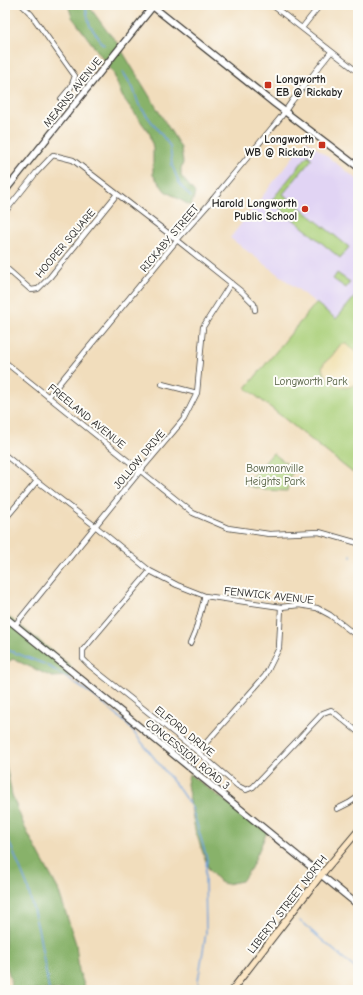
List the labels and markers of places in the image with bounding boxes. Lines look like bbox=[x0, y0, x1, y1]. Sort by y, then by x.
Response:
place label: Longworth EB @ Rickaby bbox=[276, 73, 342, 99]
marker: Longworth EB @ Rickaby bbox=[263, 80, 273, 90]
place label: Longworth WB @ Rickaby bbox=[245, 133, 314, 159]
marker: Longworth WB @ Rickaby bbox=[317, 140, 327, 150]
place label: Harold Longworth Public School bbox=[212, 197, 297, 223]
marker: Harold Longworth Public School bbox=[300, 204, 310, 214]

